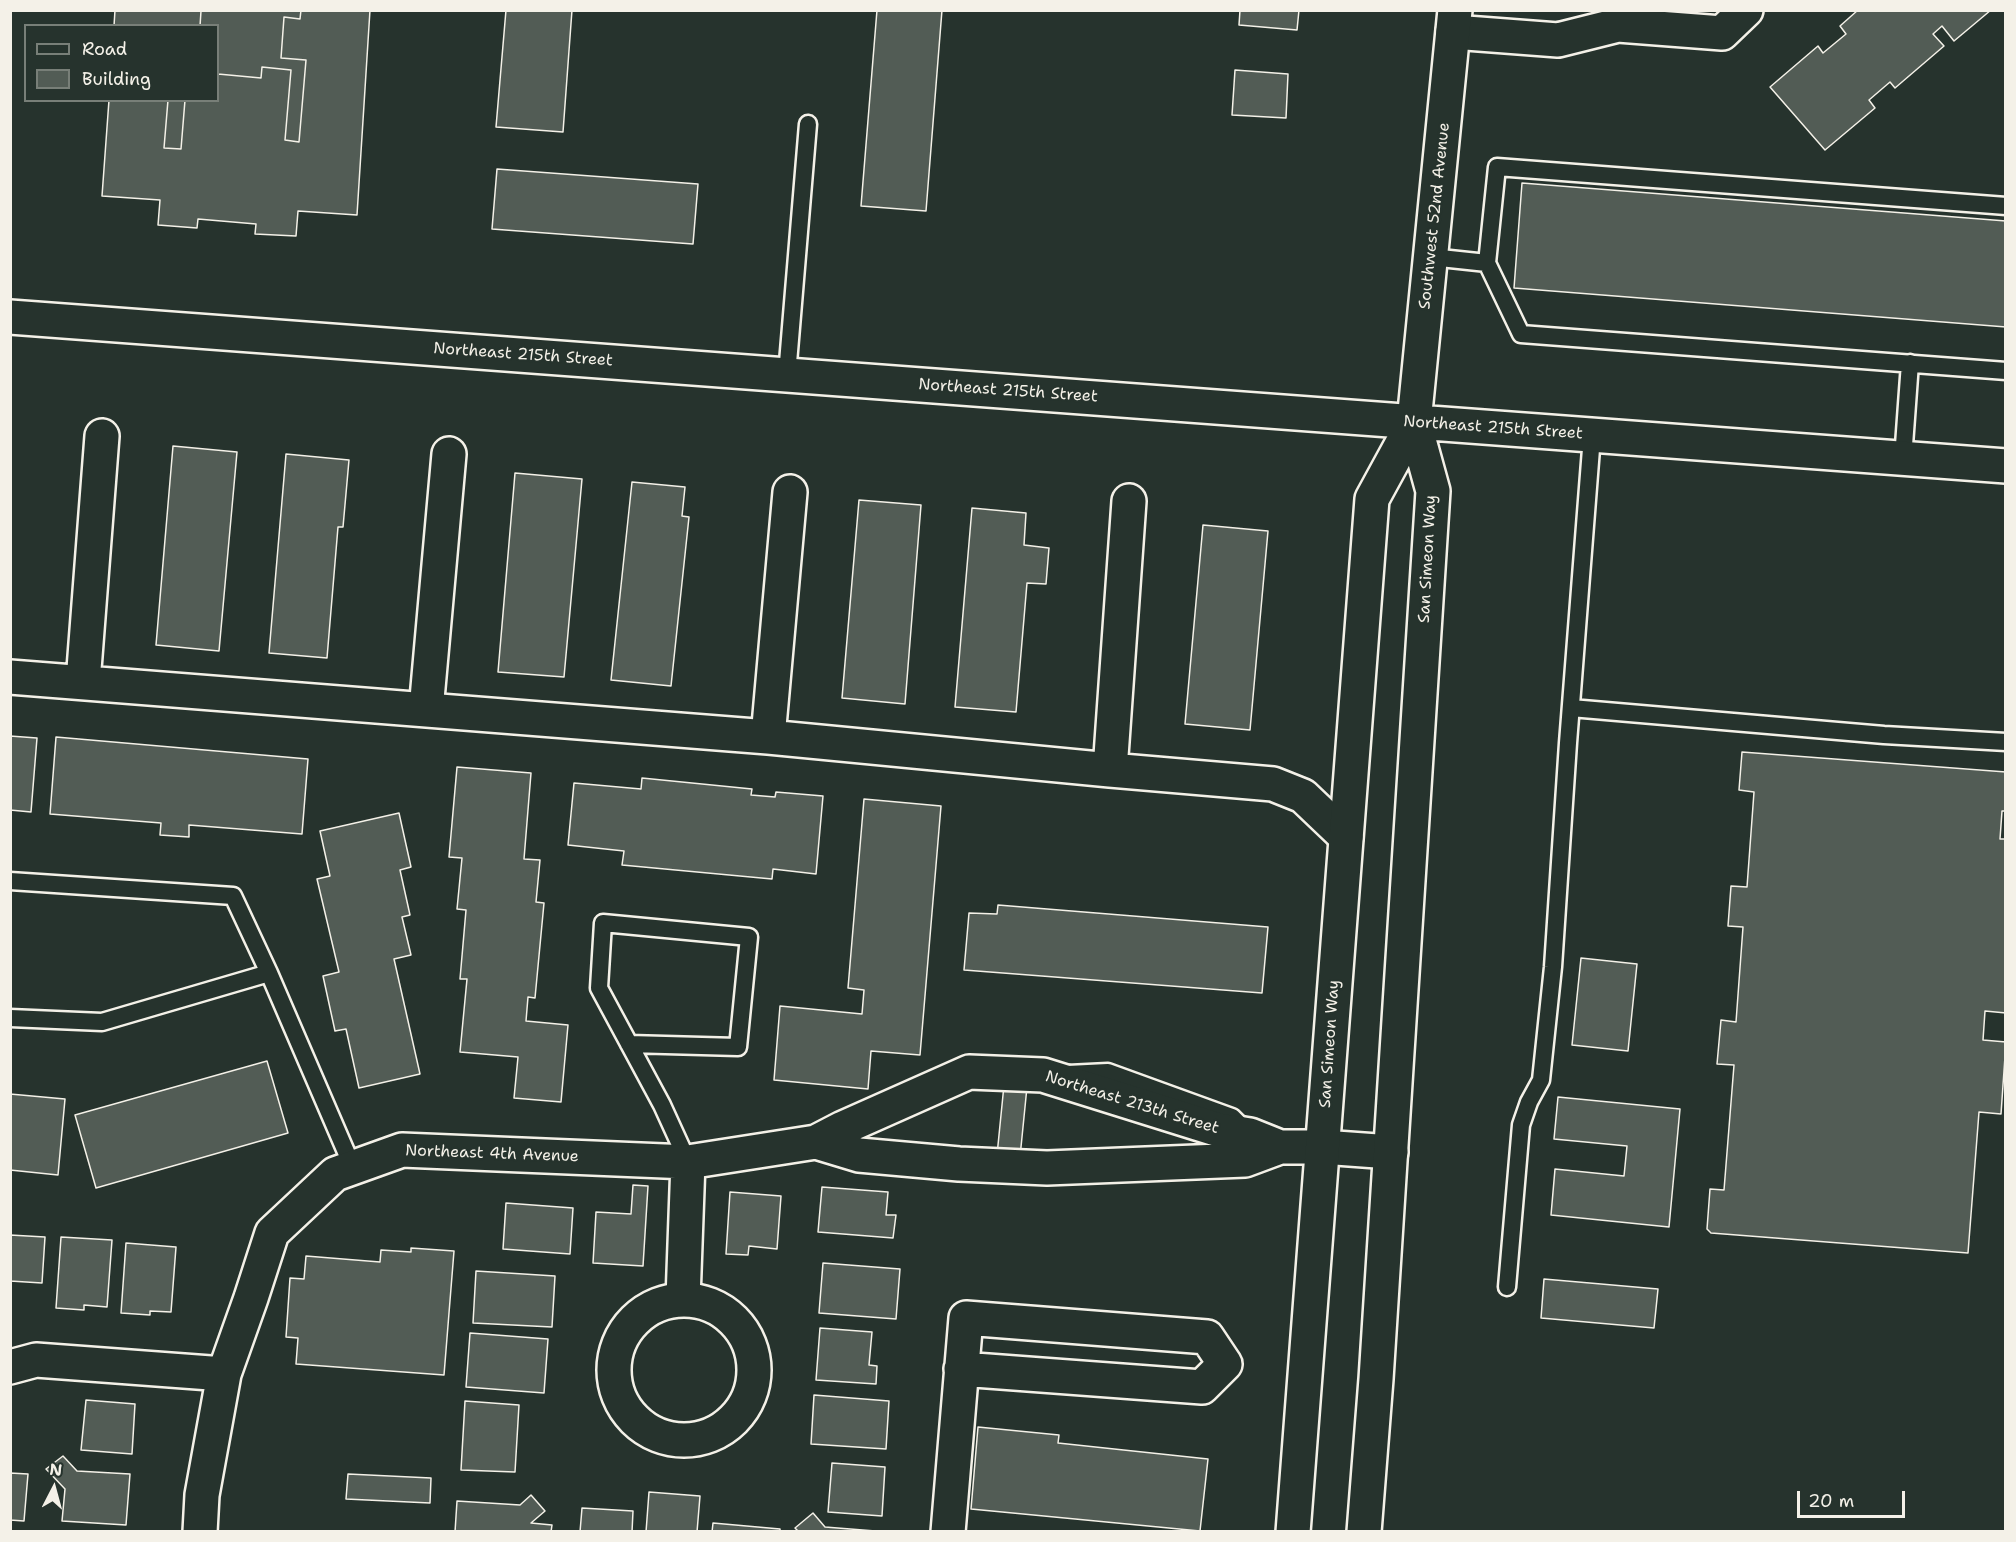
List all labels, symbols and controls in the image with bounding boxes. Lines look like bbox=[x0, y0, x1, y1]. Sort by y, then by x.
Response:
legend bbox=[24, 24, 219, 102]
text: Road bbox=[82, 37, 127, 61]
text: Building bbox=[82, 67, 151, 91]
street label: Southwest 52nd Avenue bbox=[1416, 122, 1454, 310]
street label: Northeast 215th Street bbox=[433, 339, 613, 371]
street label: Northeast 215th Street bbox=[918, 375, 1098, 407]
street label: Northeast 215th Street bbox=[1403, 412, 1583, 444]
street label: San Simeon Way bbox=[1415, 494, 1441, 624]
street label: San Simeon Way bbox=[1316, 979, 1344, 1109]
street label: Northeast 213th Street bbox=[1043, 1067, 1221, 1139]
street label: Northeast 4th Avenue bbox=[405, 1141, 579, 1167]
north arrow bbox=[24, 1458, 84, 1518]
text: N bbox=[49, 1458, 63, 1481]
scale bar bbox=[1800, 1479, 1908, 1517]
text: 20 m bbox=[1808, 1489, 1854, 1513]

